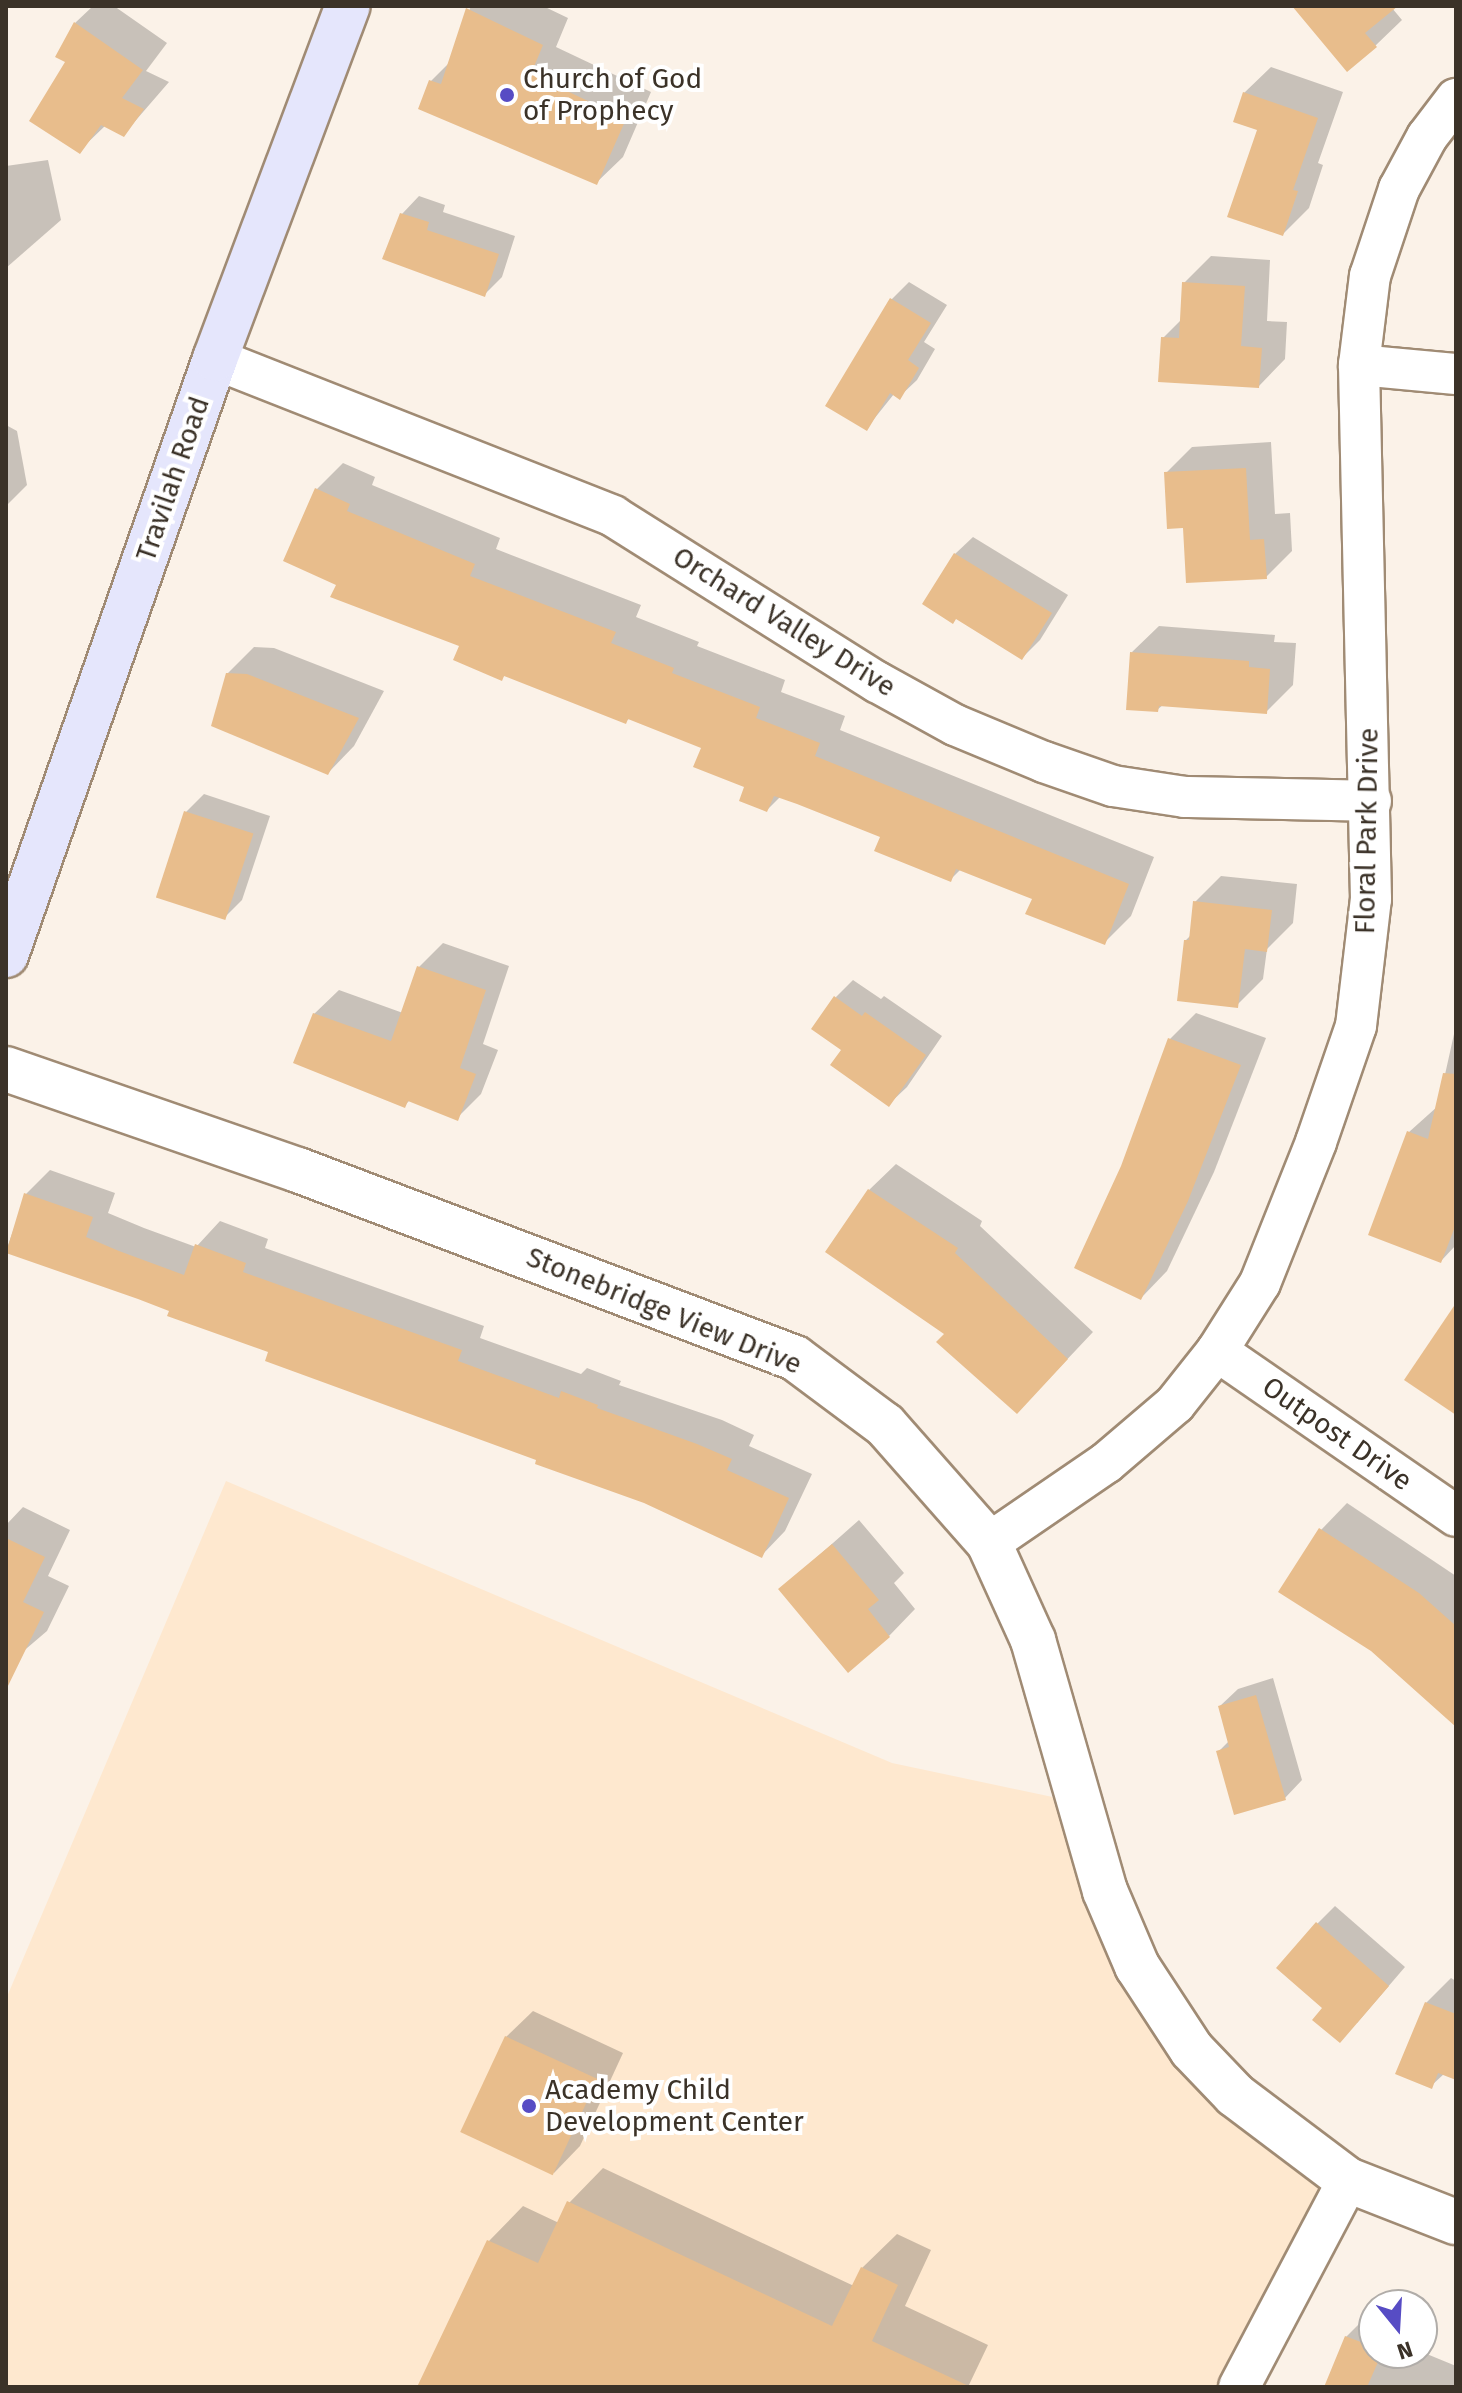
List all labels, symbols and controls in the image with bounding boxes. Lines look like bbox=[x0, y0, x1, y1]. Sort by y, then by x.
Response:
place label: Church of God of Prophecy bbox=[523, 62, 702, 128]
marker: Church of God of Prophecy bbox=[498, 86, 516, 104]
street label: Travilah Road bbox=[129, 392, 217, 566]
street label: Orchard Valley Drive bbox=[666, 540, 902, 704]
street label: Floral Park Drive bbox=[1348, 727, 1386, 935]
street label: Stonebridge View Drive bbox=[522, 1240, 806, 1382]
street label: Outpost Drive bbox=[1256, 1370, 1418, 1498]
place label: Academy Child Development Center bbox=[545, 2073, 804, 2139]
marker: Academy Child Development Center bbox=[520, 2097, 538, 2115]
north arrow bbox=[1358, 2289, 1438, 2369]
text: N bbox=[1394, 2335, 1416, 2365]

